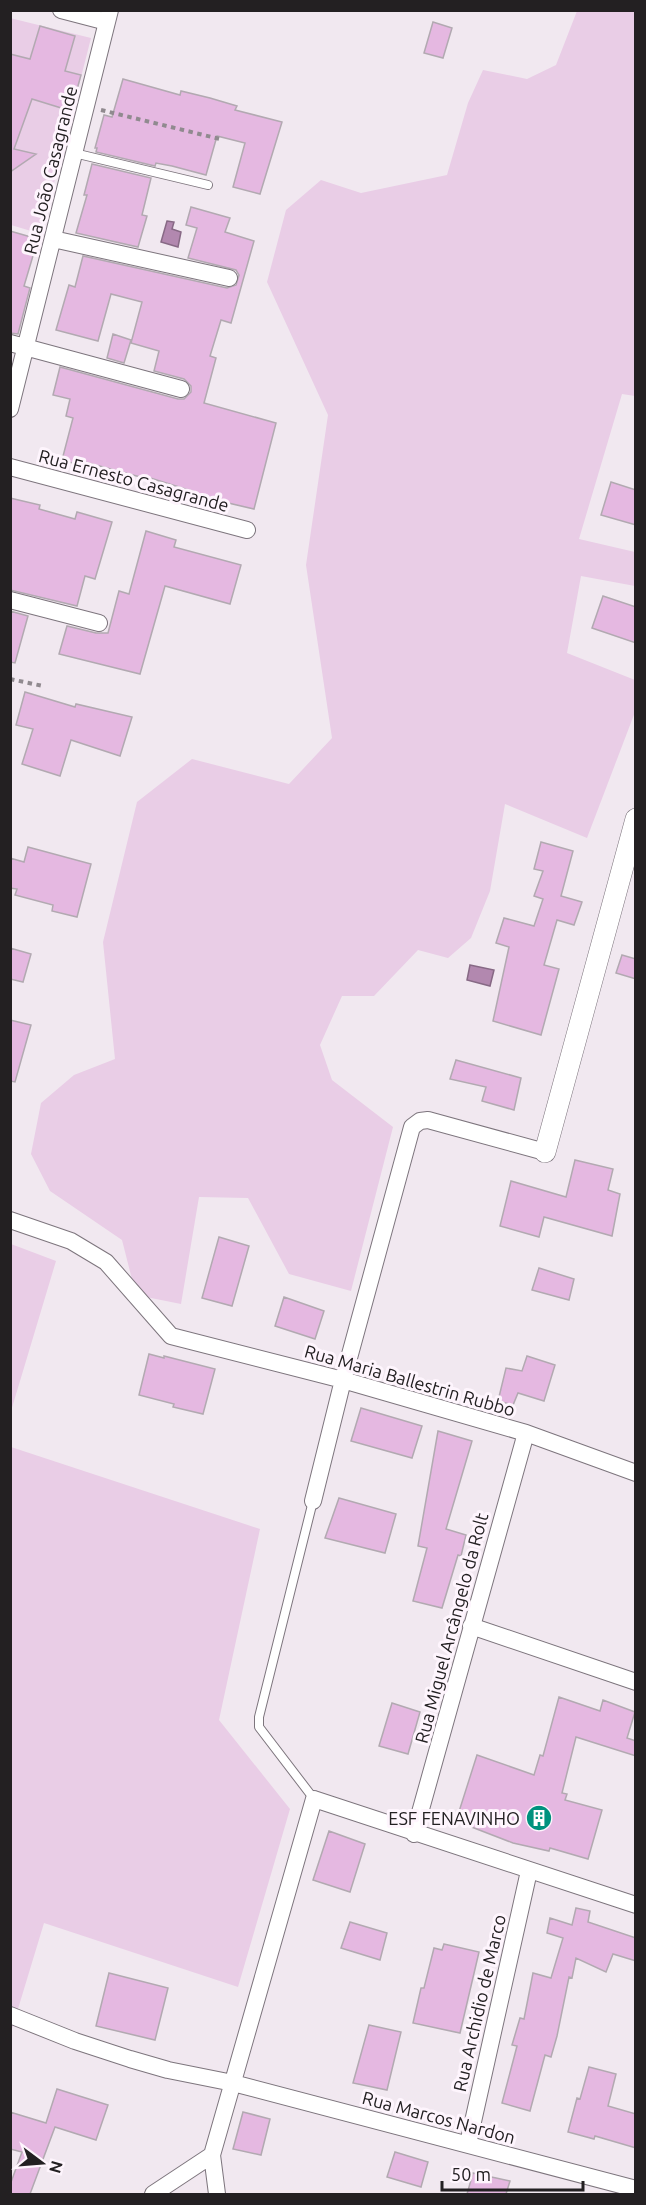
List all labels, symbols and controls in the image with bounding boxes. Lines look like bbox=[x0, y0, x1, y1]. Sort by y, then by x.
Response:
street label: Rua João Casagrande bbox=[19, 84, 81, 256]
street label: Rua Ernesto Casagrande bbox=[37, 445, 231, 515]
street label: Rua Maria Ballestrin Rubbo bbox=[302, 1340, 518, 1420]
street label: Rua Miguel Arcângelo da Rolt bbox=[411, 1511, 491, 1745]
building icon: ESF FENAVINHO bbox=[524, 1803, 554, 1833]
place label: ESF FENAVINHO bbox=[388, 1808, 520, 1828]
street label: Rua Archidio de Marco bbox=[449, 1913, 509, 2093]
street label: Rua Marcos Nardon bbox=[360, 2087, 518, 2147]
north arrow bbox=[12, 2133, 72, 2193]
scale bar bbox=[442, 2154, 583, 2192]
text: N bbox=[46, 2159, 67, 2175]
text: 50 m bbox=[451, 2164, 491, 2184]

